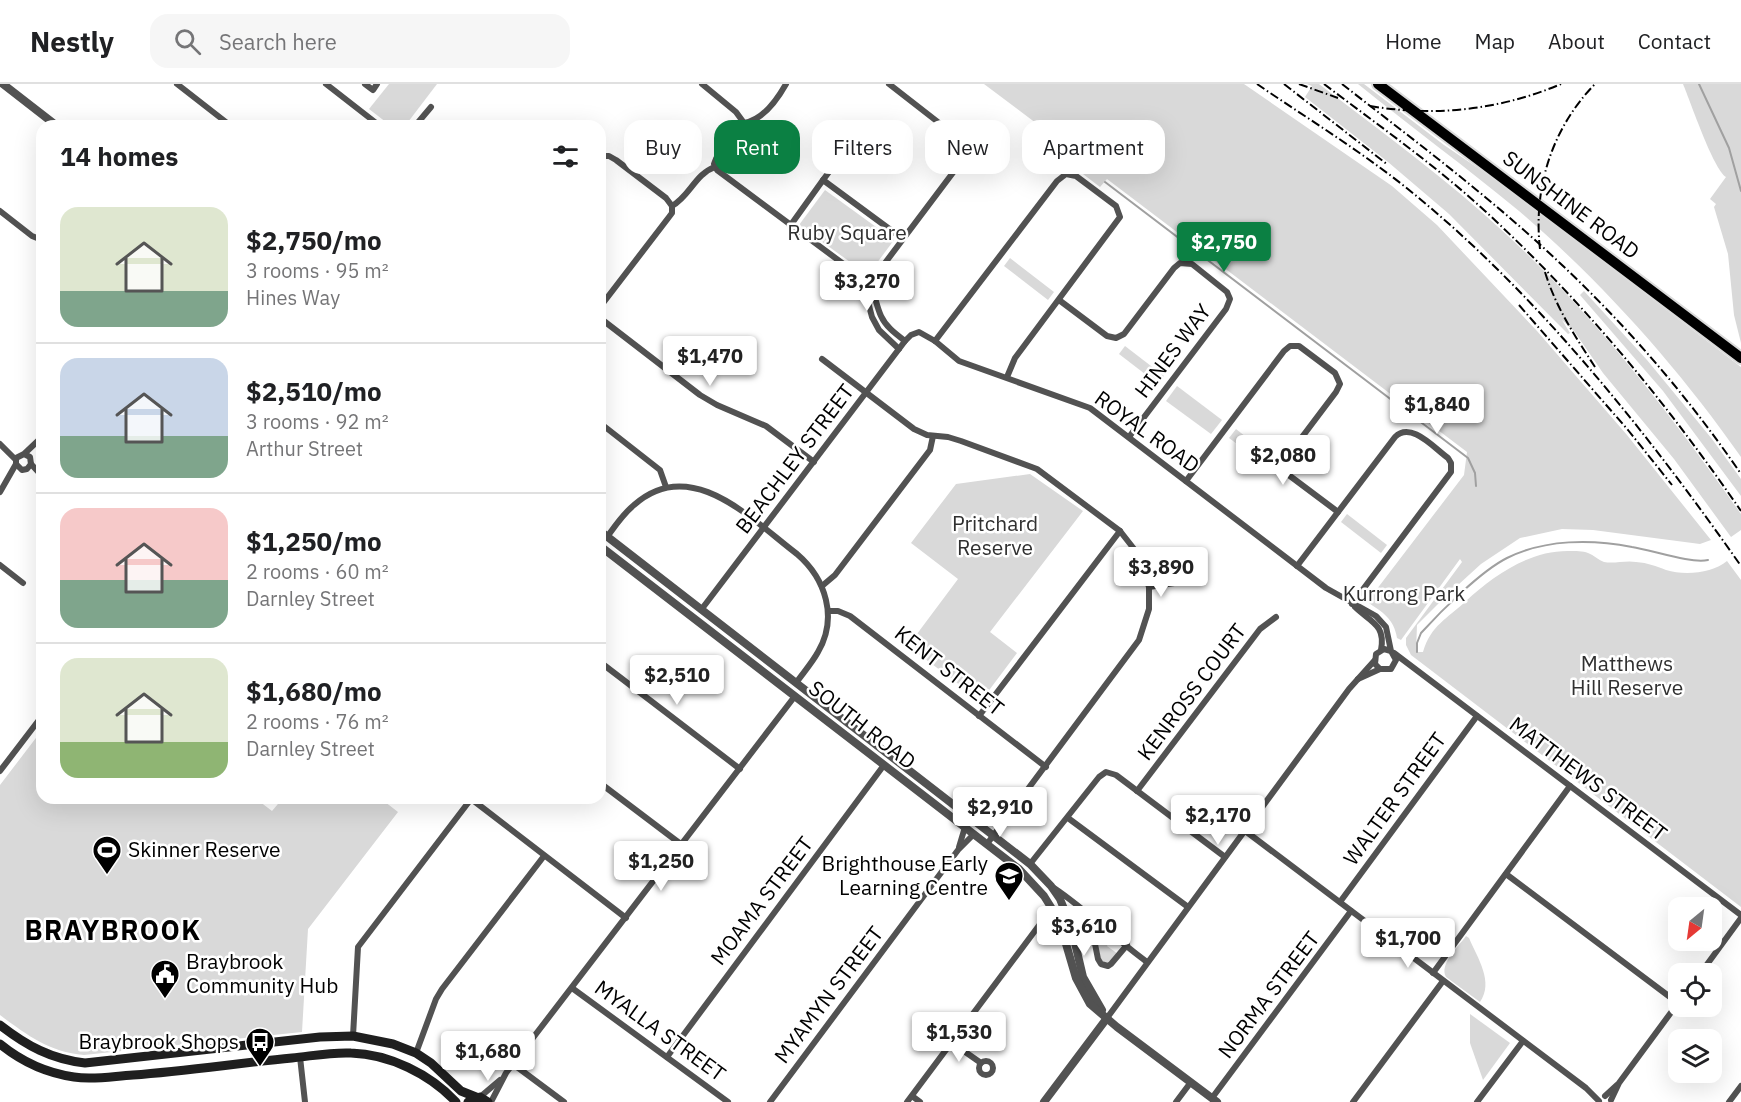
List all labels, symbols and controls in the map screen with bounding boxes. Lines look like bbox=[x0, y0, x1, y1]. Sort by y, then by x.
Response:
search box bbox=[150, 14, 570, 68]
text: Nestly bbox=[30, 23, 114, 60]
icon: search bbox=[171, 25, 204, 58]
text: Search here bbox=[219, 27, 337, 56]
text: Home bbox=[1385, 27, 1442, 55]
text: Map bbox=[1475, 27, 1515, 55]
text: About bbox=[1548, 27, 1605, 55]
text: Contact bbox=[1638, 27, 1711, 55]
chip: Buy bbox=[624, 120, 702, 174]
chip: Rent bbox=[714, 120, 800, 174]
chip: Filters bbox=[812, 120, 913, 174]
chip: New bbox=[925, 120, 1010, 174]
chip: Apartment bbox=[1022, 120, 1165, 174]
text: 14 homes bbox=[60, 139, 178, 173]
icon: filters bbox=[549, 140, 582, 173]
street label: SUNSHINE ROAD bbox=[1498, 144, 1646, 265]
park label: Ruby Square bbox=[787, 218, 907, 246]
pin: $2,750 bbox=[1175, 222, 1273, 273]
text: $2,750/mo bbox=[246, 223, 382, 257]
text: $2,750 bbox=[1191, 228, 1257, 255]
icon: home bbox=[108, 231, 180, 303]
text: 3 rooms · 95 m² bbox=[246, 257, 389, 284]
pin: $3,270 bbox=[818, 261, 916, 312]
text: $3,270 bbox=[834, 267, 900, 294]
text: Hines Way bbox=[246, 284, 340, 311]
street label: HINES WAY bbox=[1128, 297, 1217, 403]
pin: $1,470 bbox=[661, 336, 759, 387]
text: $1,470 bbox=[677, 342, 743, 369]
text: $2,510/mo bbox=[246, 374, 382, 408]
street label: BEACHLEY STREET bbox=[729, 378, 860, 539]
icon: home bbox=[108, 382, 180, 454]
street label: ROYAL ROAD bbox=[1090, 384, 1206, 479]
pin: $1,840 bbox=[1388, 384, 1486, 435]
text: $1,840 bbox=[1404, 390, 1470, 417]
text: 3 rooms · 92 m² bbox=[246, 408, 389, 435]
text: Arthur Street bbox=[246, 435, 363, 462]
pin: $2,080 bbox=[1234, 435, 1332, 486]
text: $2,080 bbox=[1250, 441, 1316, 468]
park label: Pritchard Reserve bbox=[952, 509, 1038, 561]
text: $1,250/mo bbox=[246, 524, 382, 558]
icon: home bbox=[108, 532, 180, 604]
pin: $3,890 bbox=[1112, 547, 1210, 598]
text: $3,890 bbox=[1128, 553, 1194, 580]
text: 2 rooms · 60 m² bbox=[246, 558, 389, 585]
park label: Kurrong Park bbox=[1343, 579, 1465, 607]
text: Darnley Street bbox=[246, 585, 375, 612]
street label: KENROSS COURT bbox=[1131, 617, 1252, 766]
street label: KENT STREET bbox=[889, 619, 1010, 722]
park label: Matthews Hill Reserve bbox=[1571, 649, 1683, 701]
pin: $2,510 bbox=[628, 655, 726, 706]
text: $2,510 bbox=[644, 661, 710, 688]
text: $1,680/mo bbox=[246, 674, 382, 708]
street label: SOUTH ROAD bbox=[803, 674, 922, 775]
icon: home bbox=[108, 682, 180, 754]
text: 2 rooms · 76 m² bbox=[246, 708, 389, 735]
street label: MATTHEWS STREET bbox=[1504, 710, 1673, 847]
street label: WALTER STREET bbox=[1337, 726, 1452, 870]
text: Darnley Street bbox=[246, 735, 375, 762]
pin: $2,910 bbox=[951, 787, 1049, 838]
text: $2,910 bbox=[967, 793, 1033, 820]
pin: $2,170 bbox=[1169, 795, 1267, 846]
text: $2,170 bbox=[1185, 801, 1251, 828]
street label: MOAMA STREET bbox=[704, 830, 819, 970]
sports icon: Skinner Reserve bbox=[91, 834, 123, 876]
place label: Skinner Reserve bbox=[128, 835, 281, 863]
pin: $1,250 bbox=[612, 841, 710, 892]
text: $1,250 bbox=[628, 847, 694, 874]
place label: Brighthouse Early Learning Centre bbox=[821, 849, 989, 901]
school or university icon: Brighthouse Early Learning Centre bbox=[993, 860, 1025, 902]
north arrow bbox=[1668, 897, 1722, 951]
map controls bbox=[1668, 897, 1722, 1083]
pin: $3,610 bbox=[1035, 906, 1133, 957]
district label: BRAYBROOK bbox=[24, 912, 202, 947]
text: $3,610 bbox=[1051, 912, 1117, 939]
pin: $1,700 bbox=[1359, 918, 1457, 969]
street label: MYAMYN STREET bbox=[767, 920, 889, 1069]
text: $1,700 bbox=[1375, 924, 1441, 951]
street label: NORMA STREET bbox=[1211, 925, 1325, 1064]
place label: Braybrook Community Hub bbox=[186, 947, 338, 999]
public building icon: Braybrook Community Hub bbox=[149, 958, 181, 1000]
button: locate bbox=[1668, 963, 1722, 1017]
street label: MYALLA STREET bbox=[589, 973, 732, 1087]
pin: $1,530 bbox=[910, 1012, 1008, 1063]
text: $1,530 bbox=[926, 1018, 992, 1045]
bus stop icon: Braybrook Shops bbox=[244, 1026, 276, 1068]
place label: Braybrook Shops bbox=[78, 1027, 239, 1055]
button: layers bbox=[1668, 1029, 1722, 1083]
pin: $1,680 bbox=[439, 1031, 537, 1082]
text: $1,680 bbox=[455, 1037, 521, 1064]

